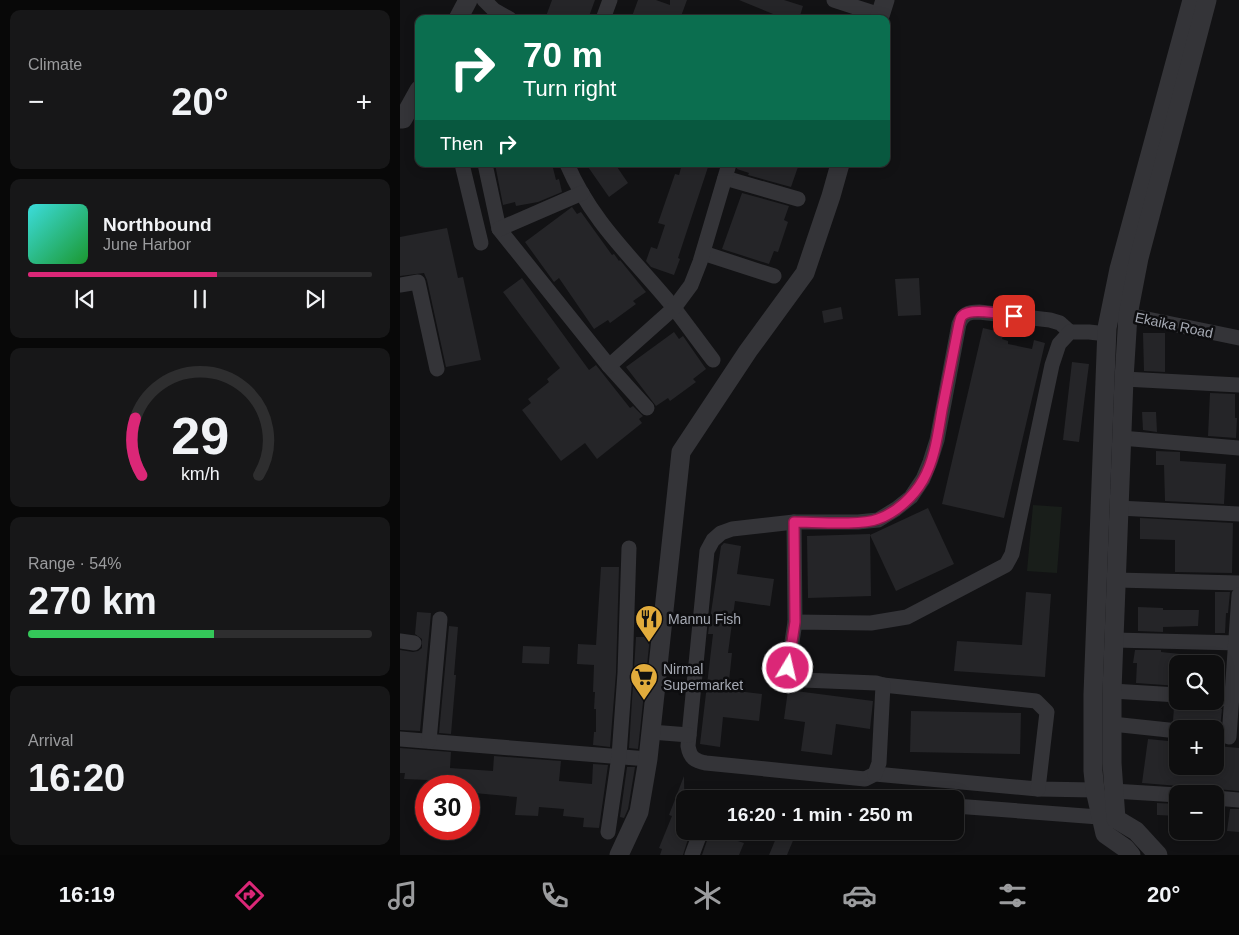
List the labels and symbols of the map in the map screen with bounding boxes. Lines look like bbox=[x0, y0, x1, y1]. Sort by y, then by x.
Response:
pin bbox=[993, 295, 1035, 337]
street label: Ekaika Road bbox=[1134, 309, 1214, 341]
restaurant icon: Mannu Fish bbox=[634, 604, 664, 643]
place label: Mannu Fish bbox=[668, 611, 741, 627]
position arrow bbox=[761, 641, 813, 693]
place label: Nirmal Supermarket bbox=[663, 661, 743, 693]
supermarket icon: Nirmal Supermarket bbox=[629, 662, 659, 701]
speed limit sign: 30 bbox=[415, 775, 480, 840]

